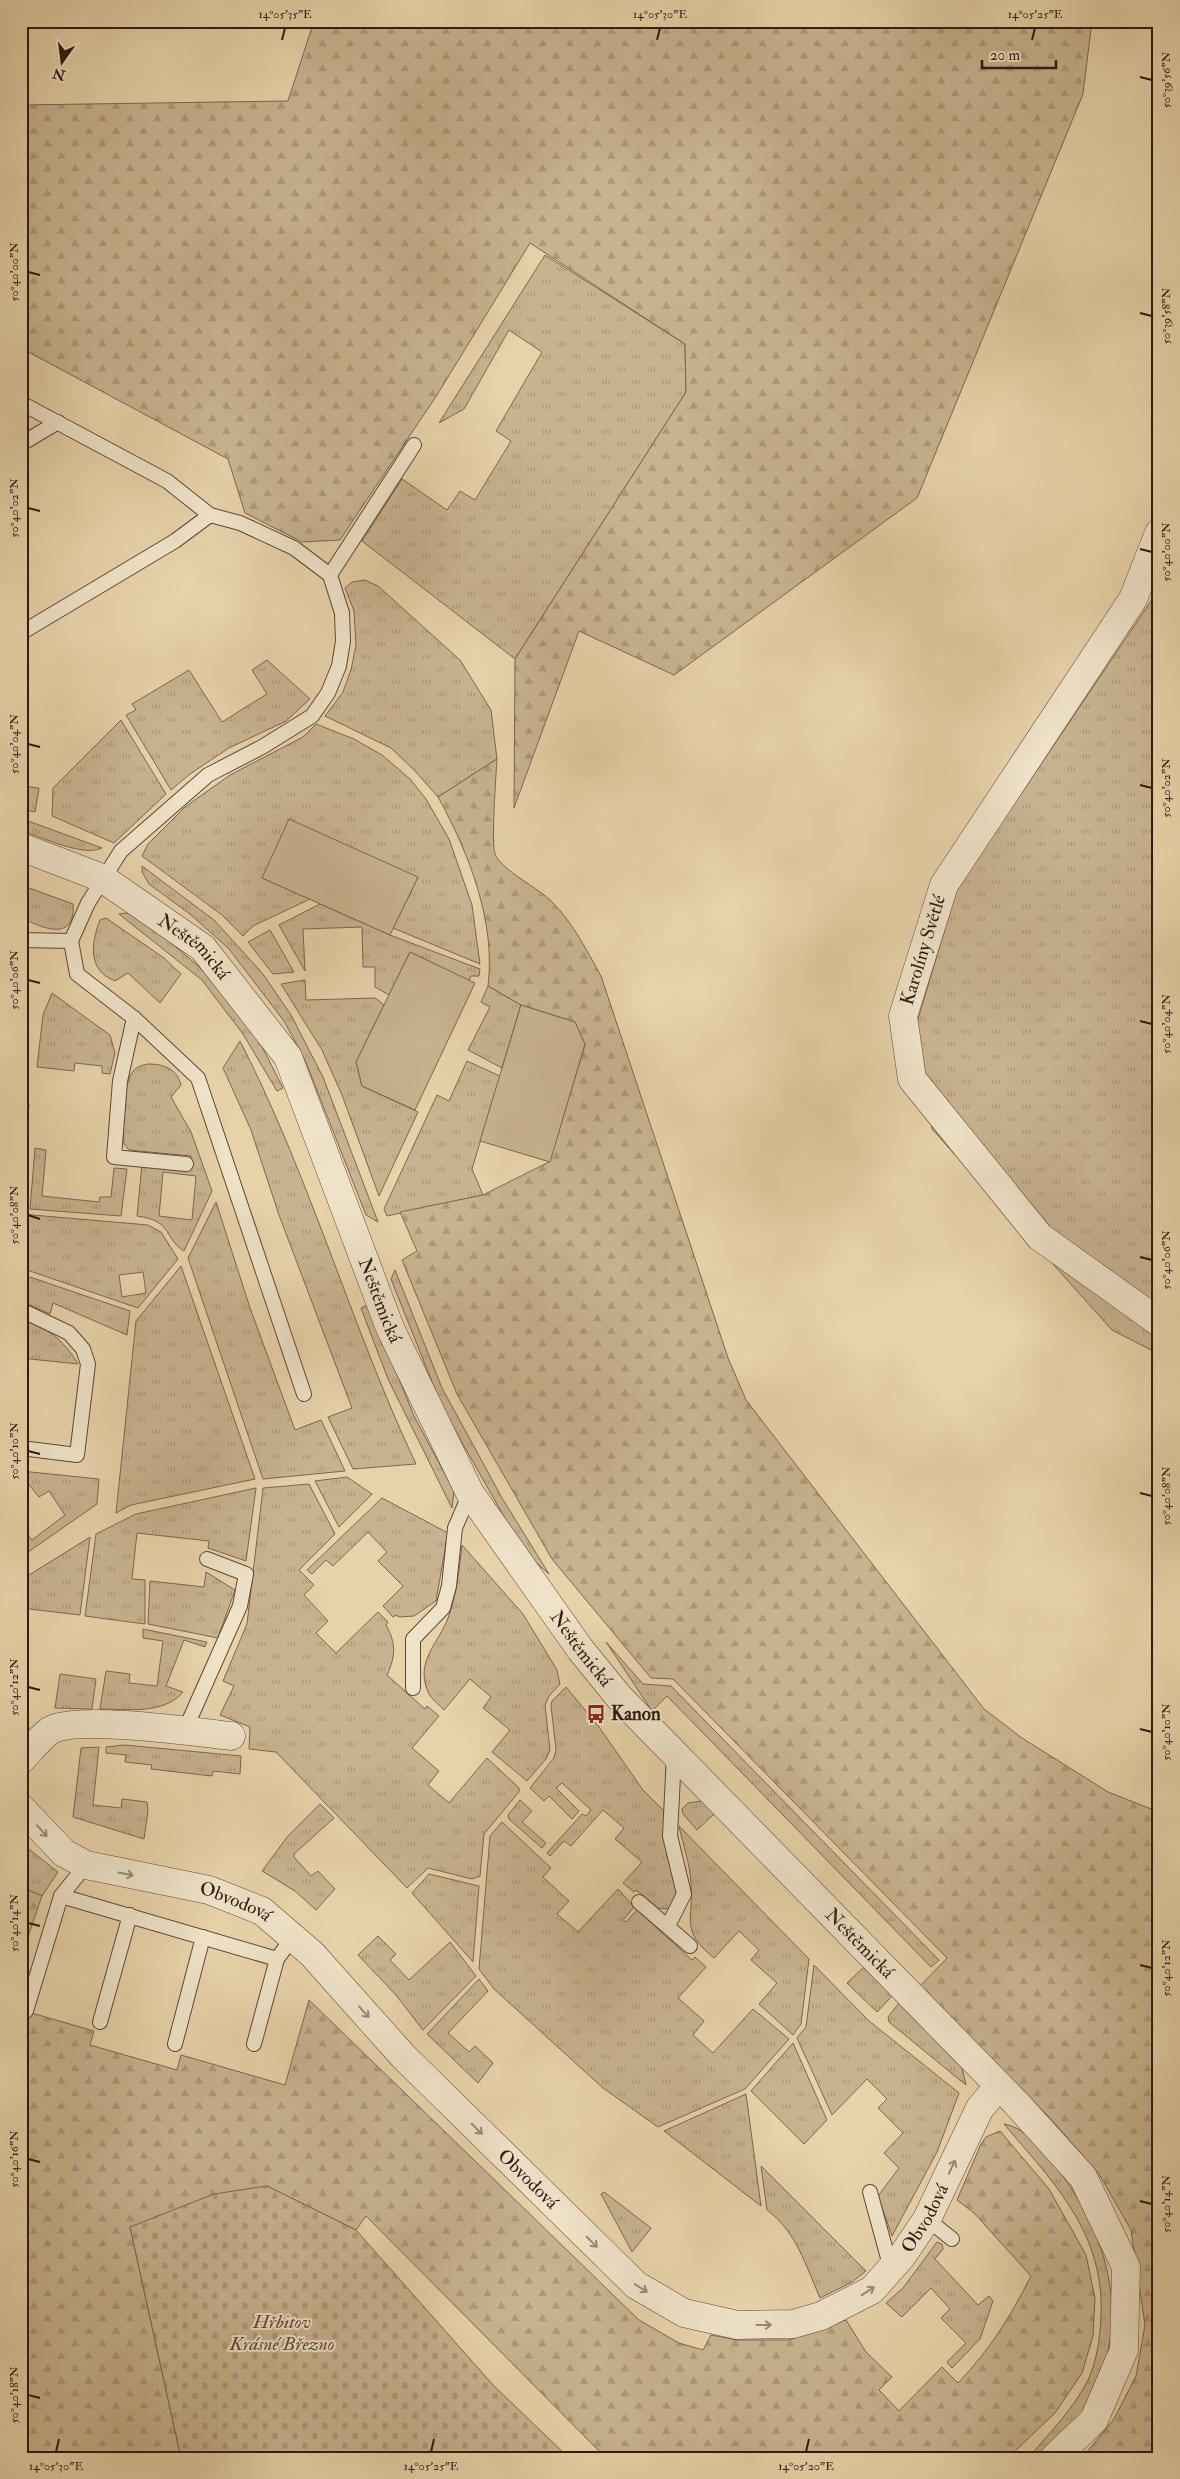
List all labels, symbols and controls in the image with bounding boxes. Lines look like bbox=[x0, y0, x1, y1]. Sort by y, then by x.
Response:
text: 14°05'35"E bbox=[258, 7, 312, 22]
text: 14°05'30"E bbox=[633, 7, 687, 22]
text: 14°05'25"E bbox=[1008, 7, 1063, 22]
north arrow bbox=[38, 38, 88, 88]
scale bar bbox=[982, 38, 1056, 70]
text: 20 m bbox=[990, 46, 1020, 65]
text: 50°39'56"N bbox=[1159, 51, 1174, 108]
text: N bbox=[50, 64, 68, 84]
text: 50°40'00"N bbox=[7, 242, 22, 302]
text: 50°39'58"N bbox=[1159, 288, 1174, 344]
text: 50°40'02"N bbox=[7, 478, 22, 538]
text: 50°40'00"N bbox=[1159, 522, 1174, 582]
text: 50°40'04"N bbox=[7, 714, 22, 774]
text: 50°40'02"N bbox=[1159, 758, 1174, 818]
street label: Karolíny Světlé bbox=[895, 892, 951, 1008]
street label: Neštěmická bbox=[153, 908, 235, 985]
text: 50°40'06"N bbox=[7, 950, 22, 1010]
text: 50°40'04"N bbox=[1159, 994, 1174, 1054]
text: 50°40'08"N bbox=[7, 1185, 22, 1245]
text: 50°40'06"N bbox=[1159, 1230, 1174, 1290]
street label: Neštěmická bbox=[353, 1254, 408, 1347]
text: 50°40'10"N bbox=[7, 1422, 22, 1480]
text: 50°40'08"N bbox=[1159, 1466, 1174, 1526]
street label: Neštěmická bbox=[545, 1606, 618, 1692]
text: 50°40'12"N bbox=[7, 1658, 22, 1716]
place label: Kanon bbox=[611, 1702, 661, 1726]
bus stop icon: Kanon bbox=[585, 1703, 607, 1725]
text: 50°40'10"N bbox=[1159, 1703, 1174, 1761]
one-way arrow bbox=[36, 1825, 48, 1838]
one-way arrow bbox=[117, 1870, 133, 1879]
street label: Obvodová bbox=[198, 1876, 278, 1927]
text: 50°40'14"N bbox=[7, 1894, 22, 1952]
street label: Neštěmická bbox=[820, 1903, 900, 1984]
text: 50°40'12"N bbox=[1159, 1939, 1174, 1997]
one-way arrow bbox=[358, 2005, 369, 2018]
one-way arrow bbox=[470, 2122, 482, 2134]
text: 50°40'16"N bbox=[7, 2130, 22, 2188]
street label: Obvodová bbox=[493, 2144, 564, 2214]
one-way arrow bbox=[948, 2160, 957, 2175]
text: 50°40'14"N bbox=[1159, 2175, 1174, 2233]
street label: Obvodová bbox=[895, 2180, 954, 2258]
one-way arrow bbox=[586, 2236, 598, 2248]
one-way arrow bbox=[633, 2283, 647, 2293]
one-way arrow bbox=[860, 2286, 874, 2296]
park label: Hřbitov Krásné Březno bbox=[229, 2310, 335, 2356]
one-way arrow bbox=[756, 2320, 772, 2330]
text: 50°40'18"N bbox=[7, 2366, 22, 2424]
text: 14°05'30"E bbox=[29, 2459, 83, 2474]
text: 14°05'25"E bbox=[404, 2459, 459, 2474]
text: 14°05'20"E bbox=[778, 2459, 834, 2474]

